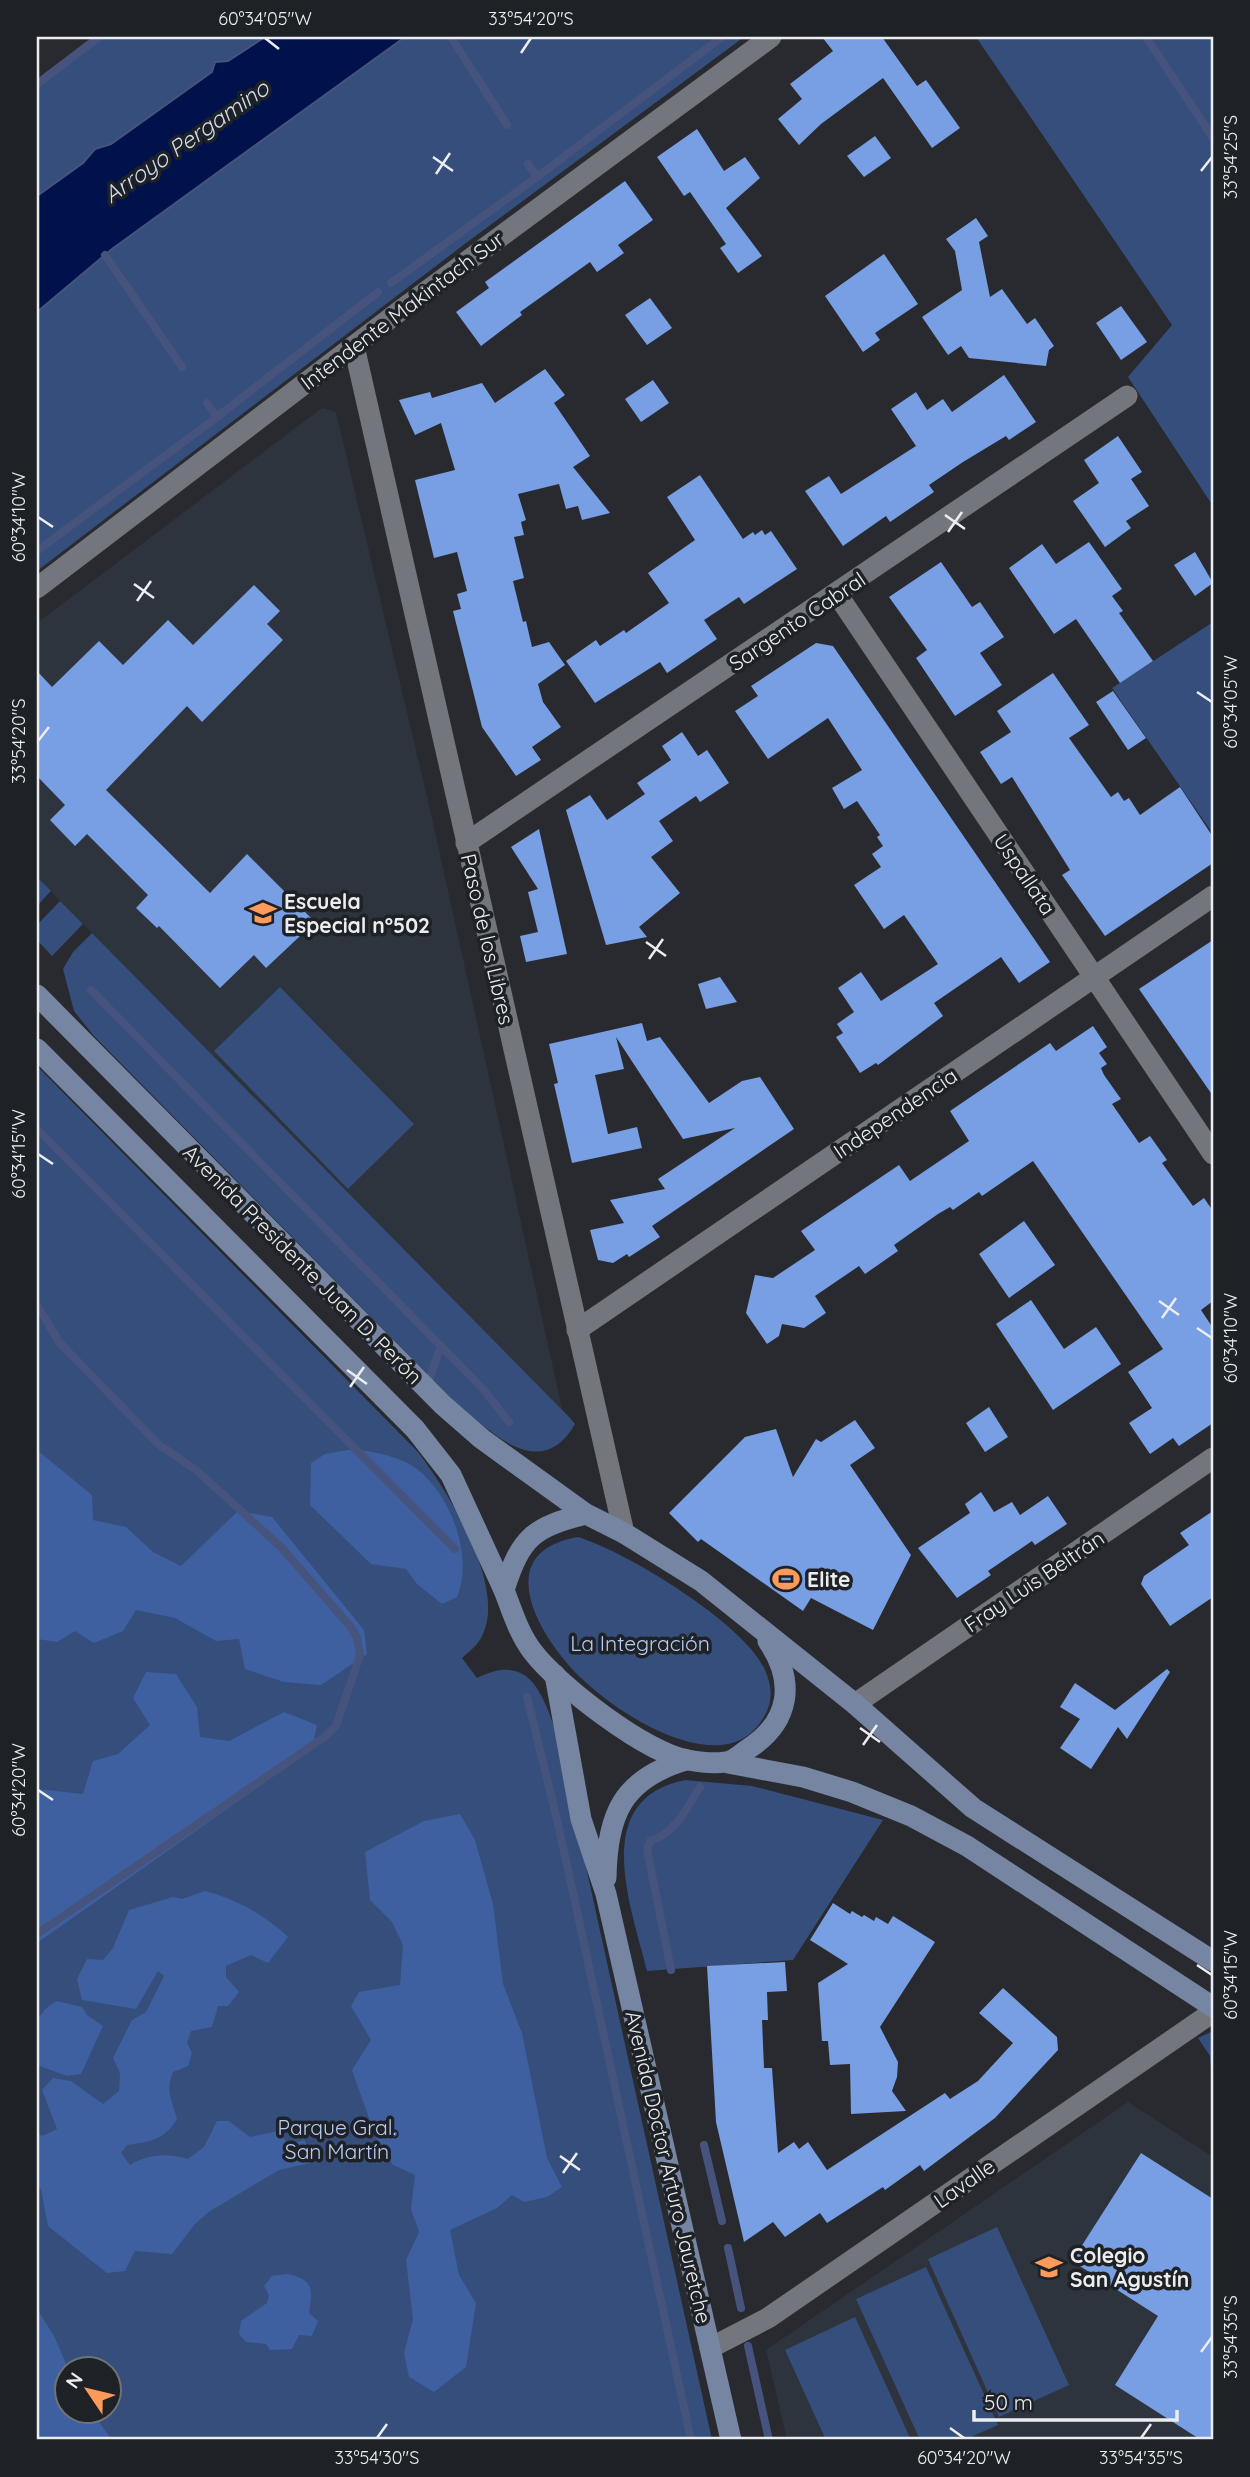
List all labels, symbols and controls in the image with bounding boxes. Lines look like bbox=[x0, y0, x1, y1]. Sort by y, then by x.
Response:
text: 60°34'05"W bbox=[218, 7, 312, 30]
text: 33°54'20"S bbox=[488, 7, 574, 30]
water label: Arroyo Pergamino bbox=[98, 72, 275, 209]
text: 33°54'25"S bbox=[1219, 115, 1242, 199]
street label: Intendente Makintach Sur bbox=[295, 225, 509, 395]
text: 60°34'10"W bbox=[7, 472, 30, 562]
street label: Sargento Cabral bbox=[724, 566, 870, 676]
text: 60°34'05"W bbox=[1219, 655, 1242, 749]
text: 33°54'20"S bbox=[7, 698, 30, 784]
street label: Uspallata bbox=[988, 828, 1062, 920]
street label: Paso de los Libres bbox=[456, 851, 520, 1027]
place label: Escuela Especial n°502 bbox=[284, 888, 430, 938]
school or university icon: Escuela Especial n°502 bbox=[248, 898, 278, 928]
street label: Independencia bbox=[828, 1062, 962, 1164]
text: 60°34'15"W bbox=[7, 1109, 30, 1199]
street label: Avenida Presidente Juan D. Perón bbox=[178, 1139, 428, 1389]
text: 60°34'10"W bbox=[1219, 1293, 1242, 1383]
street label: Fray Luis Beltrán bbox=[959, 1525, 1109, 1637]
sports icon: Elite bbox=[771, 1564, 801, 1594]
place label: Elite bbox=[807, 1566, 851, 1592]
park label: La Integración bbox=[570, 1630, 710, 1656]
text: 60°34'20"W bbox=[7, 1743, 30, 1837]
text: 60°34'15"W bbox=[1219, 1930, 1242, 2020]
street label: Avenida Doctor Arturo Jauretche bbox=[620, 2008, 718, 2326]
park label: Parque Gral. San Martín bbox=[278, 2114, 396, 2164]
street label: Lavalle bbox=[928, 2153, 1000, 2213]
place label: Colegio San Agustín bbox=[1070, 2242, 1189, 2292]
school or university icon: Colegio San Agustín bbox=[1034, 2252, 1064, 2282]
text: 33°54'35"S bbox=[1219, 2295, 1242, 2379]
north arrow bbox=[52, 2354, 122, 2424]
text: N bbox=[60, 2368, 88, 2393]
scale bar bbox=[974, 2379, 1176, 2423]
text: 50 m bbox=[984, 2389, 1033, 2415]
text: 33°54'30"S bbox=[335, 2446, 419, 2469]
text: 60°34'20"W bbox=[917, 2446, 1011, 2469]
text: 33°54'35"S bbox=[1099, 2446, 1183, 2469]

